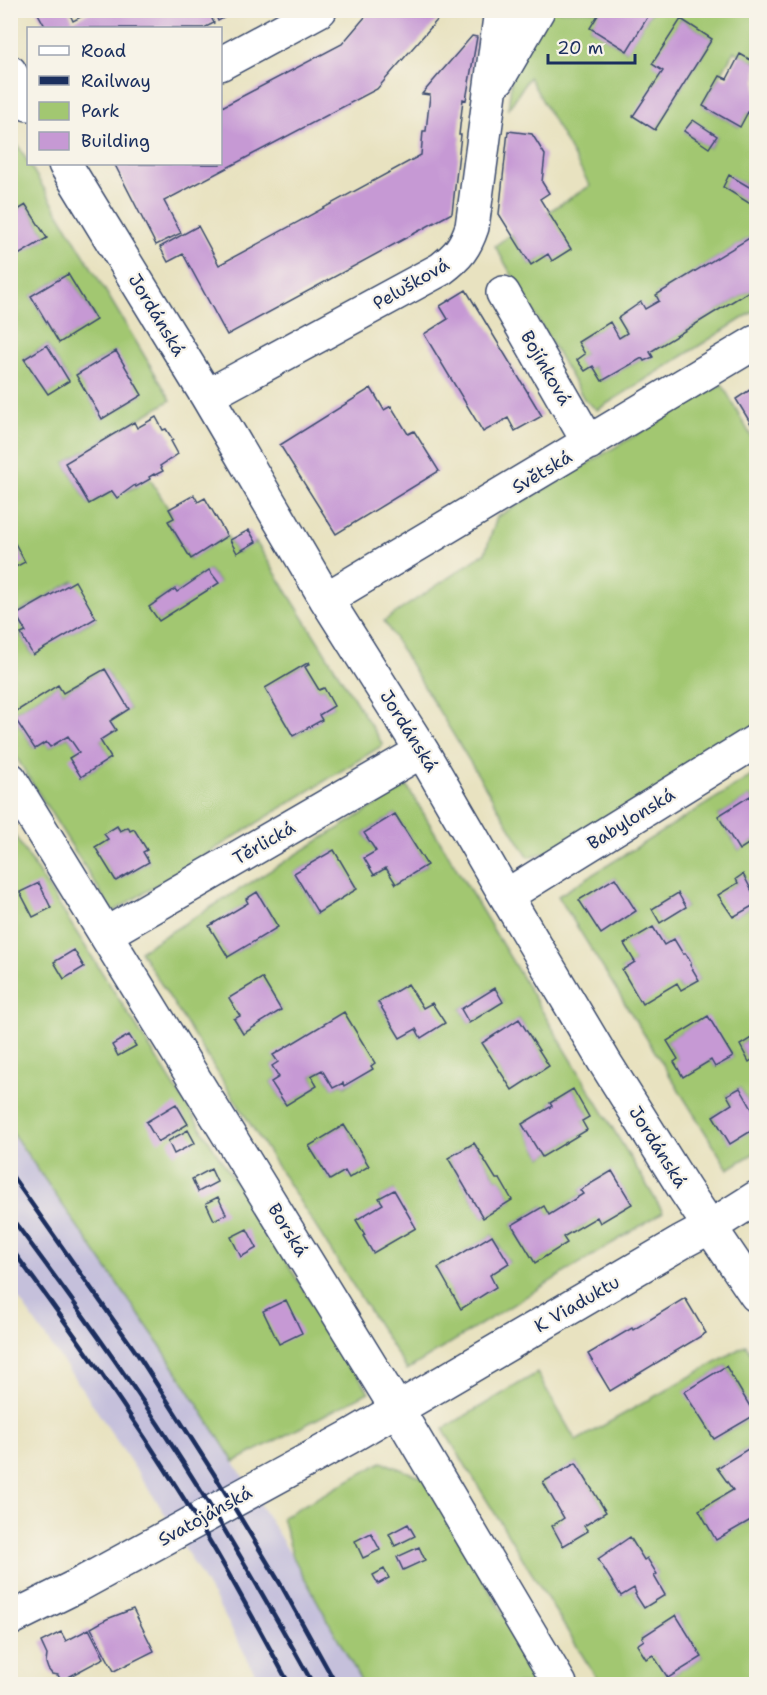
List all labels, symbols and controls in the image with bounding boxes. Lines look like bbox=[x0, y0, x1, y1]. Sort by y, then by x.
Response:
legend bbox=[27, 27, 222, 165]
scale bar bbox=[548, 27, 635, 65]
text: 20 m bbox=[557, 36, 603, 60]
text: Road bbox=[81, 39, 126, 63]
text: Railway bbox=[81, 69, 151, 93]
text: Park bbox=[81, 99, 120, 123]
text: Building bbox=[81, 129, 150, 153]
street label: Pelušková bbox=[369, 253, 453, 315]
street label: Jordánská bbox=[123, 269, 191, 361]
street label: Bojínková bbox=[515, 326, 577, 410]
street label: Světská bbox=[508, 445, 576, 499]
street label: Jordánská bbox=[374, 686, 444, 776]
street label: Babylonská bbox=[583, 783, 679, 855]
street label: Těrlická bbox=[229, 816, 299, 870]
street label: Jordánská bbox=[623, 1102, 693, 1192]
street label: Borská bbox=[262, 1199, 314, 1261]
street label: K Viaduktu bbox=[530, 1270, 624, 1338]
street label: Svatojánská bbox=[154, 1480, 256, 1552]

